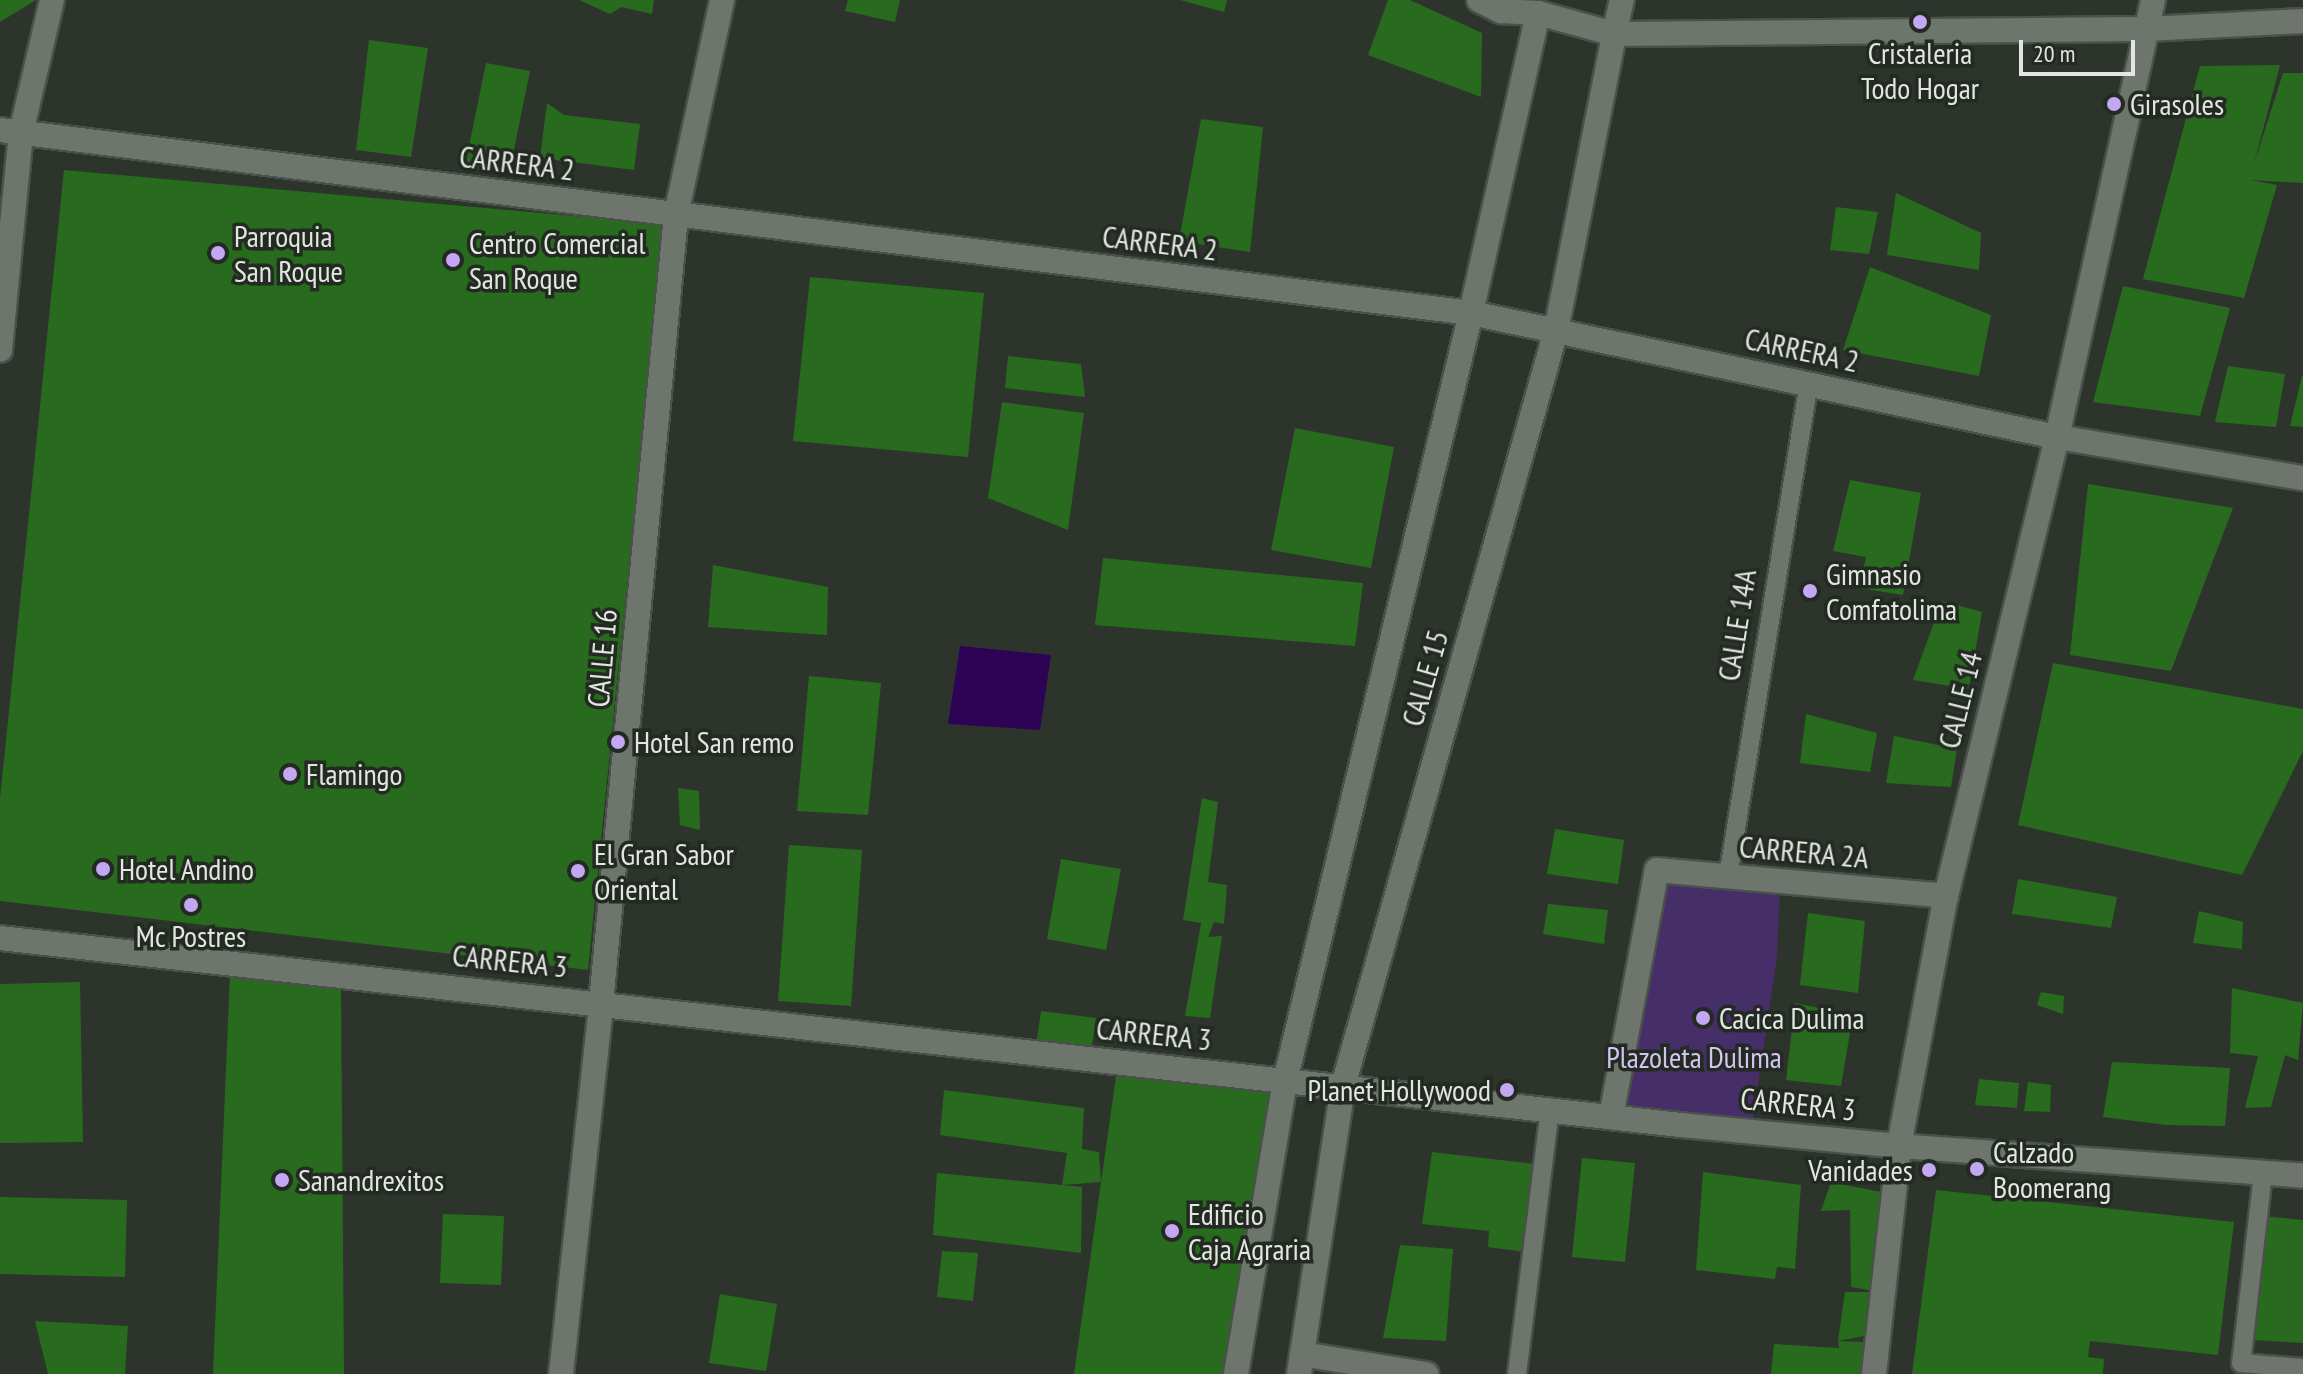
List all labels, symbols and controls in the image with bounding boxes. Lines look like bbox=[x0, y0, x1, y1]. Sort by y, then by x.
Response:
marker: Cristaleria Todo Hogar bbox=[1911, 13, 1929, 31]
scale bar bbox=[2023, 24, 2139, 74]
place label: Cristaleria Todo Hogar bbox=[1861, 35, 1979, 106]
text: 20 m bbox=[2033, 38, 2075, 69]
place label: Girasoles bbox=[2130, 86, 2224, 122]
marker: Girasoles bbox=[2105, 95, 2123, 113]
street label: CARRERA 2 bbox=[457, 138, 577, 188]
place label: Parroquia San Roque bbox=[234, 218, 343, 288]
street label: CARRERA 2 bbox=[1100, 218, 1220, 268]
place label: Centro Comercial San Roque bbox=[469, 225, 645, 296]
marker: Parroquia San Roque bbox=[209, 244, 227, 262]
marker: Centro Comercial San Roque bbox=[444, 251, 462, 269]
street label: CARRERA 2 bbox=[1741, 320, 1863, 380]
place label: Gimnasio Comfatolima bbox=[1826, 556, 1957, 626]
street label: CALLE 14A bbox=[1710, 567, 1764, 683]
marker: Gimnasio Comfatolima bbox=[1801, 582, 1819, 600]
street label: CALLE 16 bbox=[580, 607, 624, 709]
street label: CALLE 15 bbox=[1394, 626, 1456, 730]
street label: CALLE 14 bbox=[1931, 648, 1989, 752]
place label: Hotel San remo bbox=[634, 724, 794, 760]
marker: Hotel San remo bbox=[609, 733, 627, 751]
place label: Flamingo bbox=[306, 756, 403, 792]
marker: Flamingo bbox=[281, 765, 299, 783]
street label: CARRERA 2A bbox=[1737, 828, 1871, 876]
place label: El Gran Sabor Oriental bbox=[594, 836, 734, 906]
place label: Hotel Andino bbox=[119, 851, 255, 887]
marker: Hotel Andino bbox=[94, 860, 112, 878]
marker: El Gran Sabor Oriental bbox=[569, 862, 587, 880]
marker: Mc Postres bbox=[182, 896, 200, 914]
place label: Mc Postres bbox=[136, 918, 246, 954]
street label: CARRERA 3 bbox=[450, 937, 570, 985]
place label: Cacica Dulima bbox=[1719, 1000, 1864, 1036]
marker: Cacica Dulima bbox=[1694, 1009, 1712, 1027]
street label: CARRERA 3 bbox=[1094, 1010, 1214, 1058]
park label: Plazoleta Dulima bbox=[1606, 1039, 1782, 1075]
place label: Planet Hollywood bbox=[1307, 1072, 1491, 1108]
street label: CARRERA 3 bbox=[1738, 1080, 1858, 1128]
marker: Planet Hollywood bbox=[1498, 1081, 1516, 1099]
place label: Calzado Boomerang bbox=[1993, 1134, 2111, 1204]
place label: Vanidades bbox=[1808, 1152, 1913, 1188]
marker: Calzado Boomerang bbox=[1968, 1160, 1986, 1178]
marker: Vanidades bbox=[1920, 1161, 1938, 1179]
place label: Sanandrexitos bbox=[298, 1162, 444, 1198]
marker: Sanandrexitos bbox=[273, 1171, 291, 1189]
place label: Edificio Caja Agraria bbox=[1188, 1196, 1312, 1266]
marker: Edificio Caja Agraria bbox=[1163, 1222, 1181, 1240]

